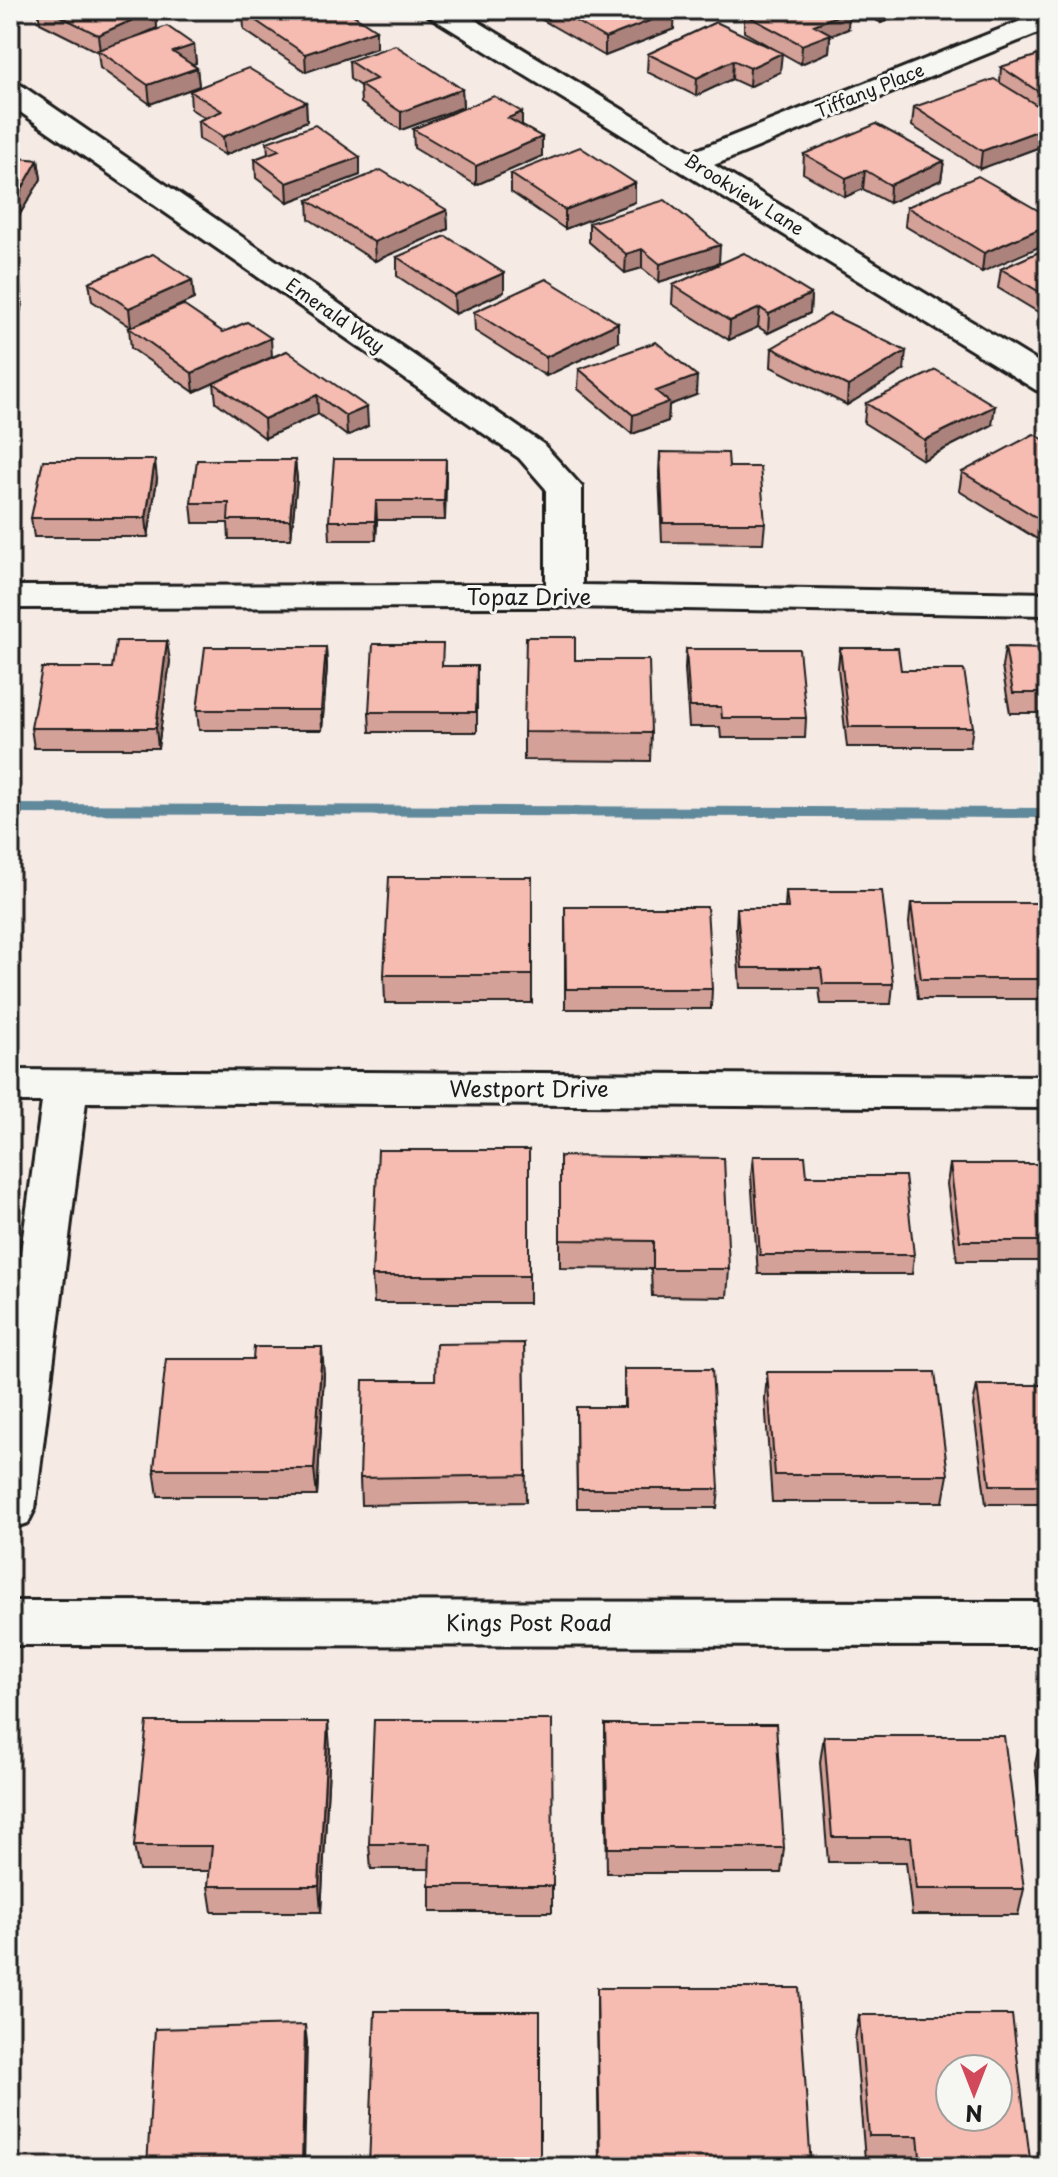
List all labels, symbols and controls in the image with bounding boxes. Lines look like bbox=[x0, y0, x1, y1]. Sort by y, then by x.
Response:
street label: Tiffany Place bbox=[811, 56, 928, 124]
street label: Brookview Lane bbox=[680, 146, 810, 241]
street label: Emerald Way bbox=[281, 271, 391, 359]
street label: Topaz Drive bbox=[467, 579, 591, 612]
street label: Westport Drive bbox=[449, 1071, 609, 1104]
street label: Kings Post Road bbox=[446, 1605, 612, 1638]
north arrow bbox=[934, 2053, 1014, 2133]
text: N bbox=[965, 2098, 983, 2131]

